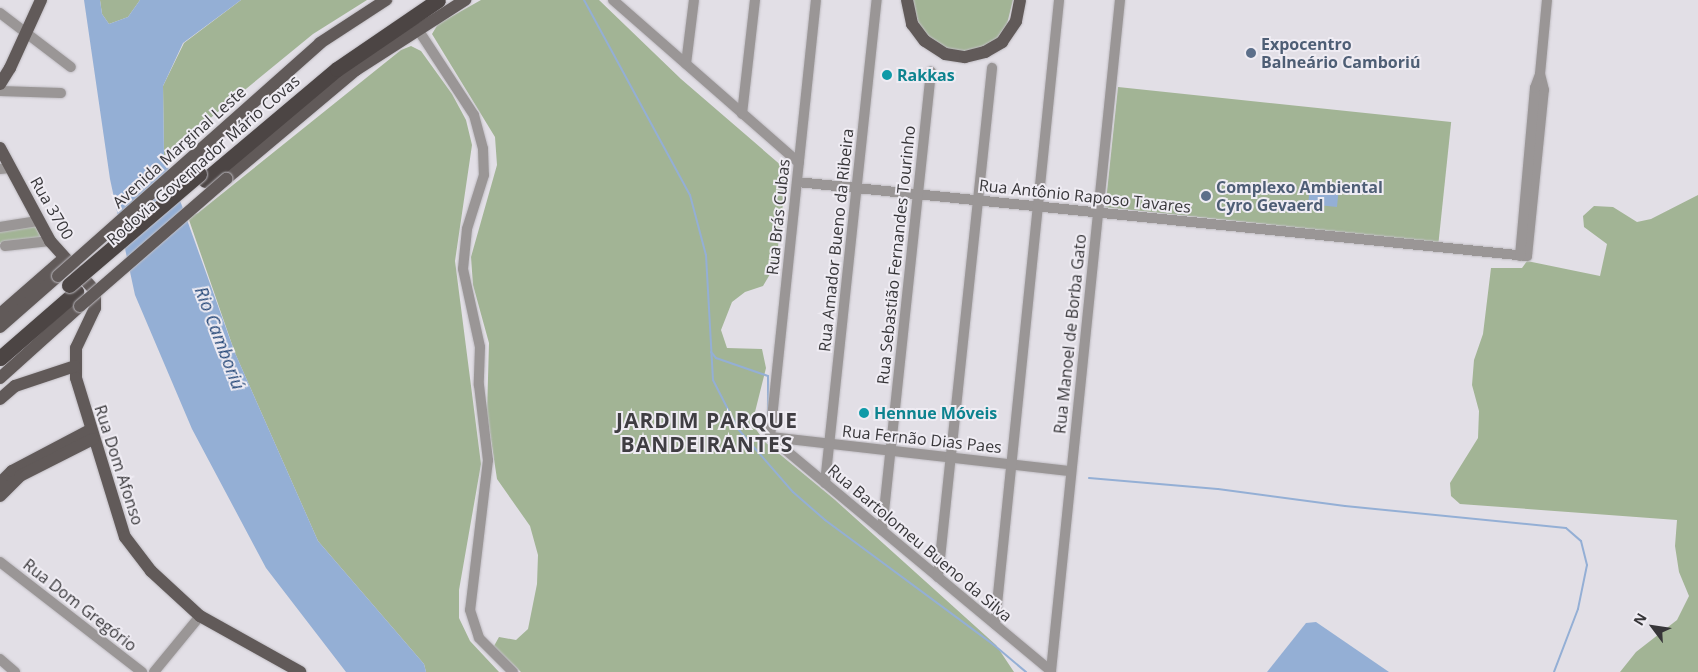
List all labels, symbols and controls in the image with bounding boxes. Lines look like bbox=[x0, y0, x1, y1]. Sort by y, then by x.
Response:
place label: Expocentro Balneário Camboriú bbox=[1261, 34, 1420, 72]
marker: Expocentro Balneário Camboriú bbox=[1245, 47, 1257, 59]
place label: Rakkas bbox=[897, 65, 955, 85]
marker: Rakkas bbox=[881, 69, 893, 81]
street label: Rodovia Governador Mário Covas bbox=[103, 71, 303, 249]
street label: Avenida Marginal Leste bbox=[108, 82, 250, 212]
street label: Rua Sebastião Fernandes Tourinho bbox=[873, 125, 919, 385]
street label: Rua Amador Bueno da Ribeira bbox=[815, 127, 857, 353]
street label: Rua Brás Cubas bbox=[762, 158, 794, 276]
street label: Rua 3700 bbox=[26, 173, 78, 243]
street label: Rua Antônio Raposo Tavares bbox=[978, 175, 1192, 217]
place label: Complexo Ambiental Cyro Gevaerd bbox=[1216, 177, 1383, 215]
marker: Complexo Ambiental Cyro Gevaerd bbox=[1200, 190, 1212, 202]
street label: Rua Manoel de Borba Gato bbox=[1050, 233, 1090, 435]
water label: Rio Camboriú bbox=[190, 283, 250, 393]
street label: Rua Dom Afonso bbox=[91, 403, 147, 527]
place label: Hennue Móveis bbox=[874, 403, 997, 423]
district label: JARDIM PARQUE BANDEIRANTES bbox=[614, 407, 800, 457]
marker: Hennue Móveis bbox=[858, 407, 870, 419]
street label: Rua Fernão Dias Paes bbox=[841, 421, 1003, 457]
street label: Rua Bartolomeu Bueno da Silva bbox=[824, 460, 1016, 626]
street label: Rua Dom Gregório bbox=[19, 555, 141, 655]
north arrow bbox=[1628, 602, 1678, 652]
text: N bbox=[1629, 609, 1651, 629]

